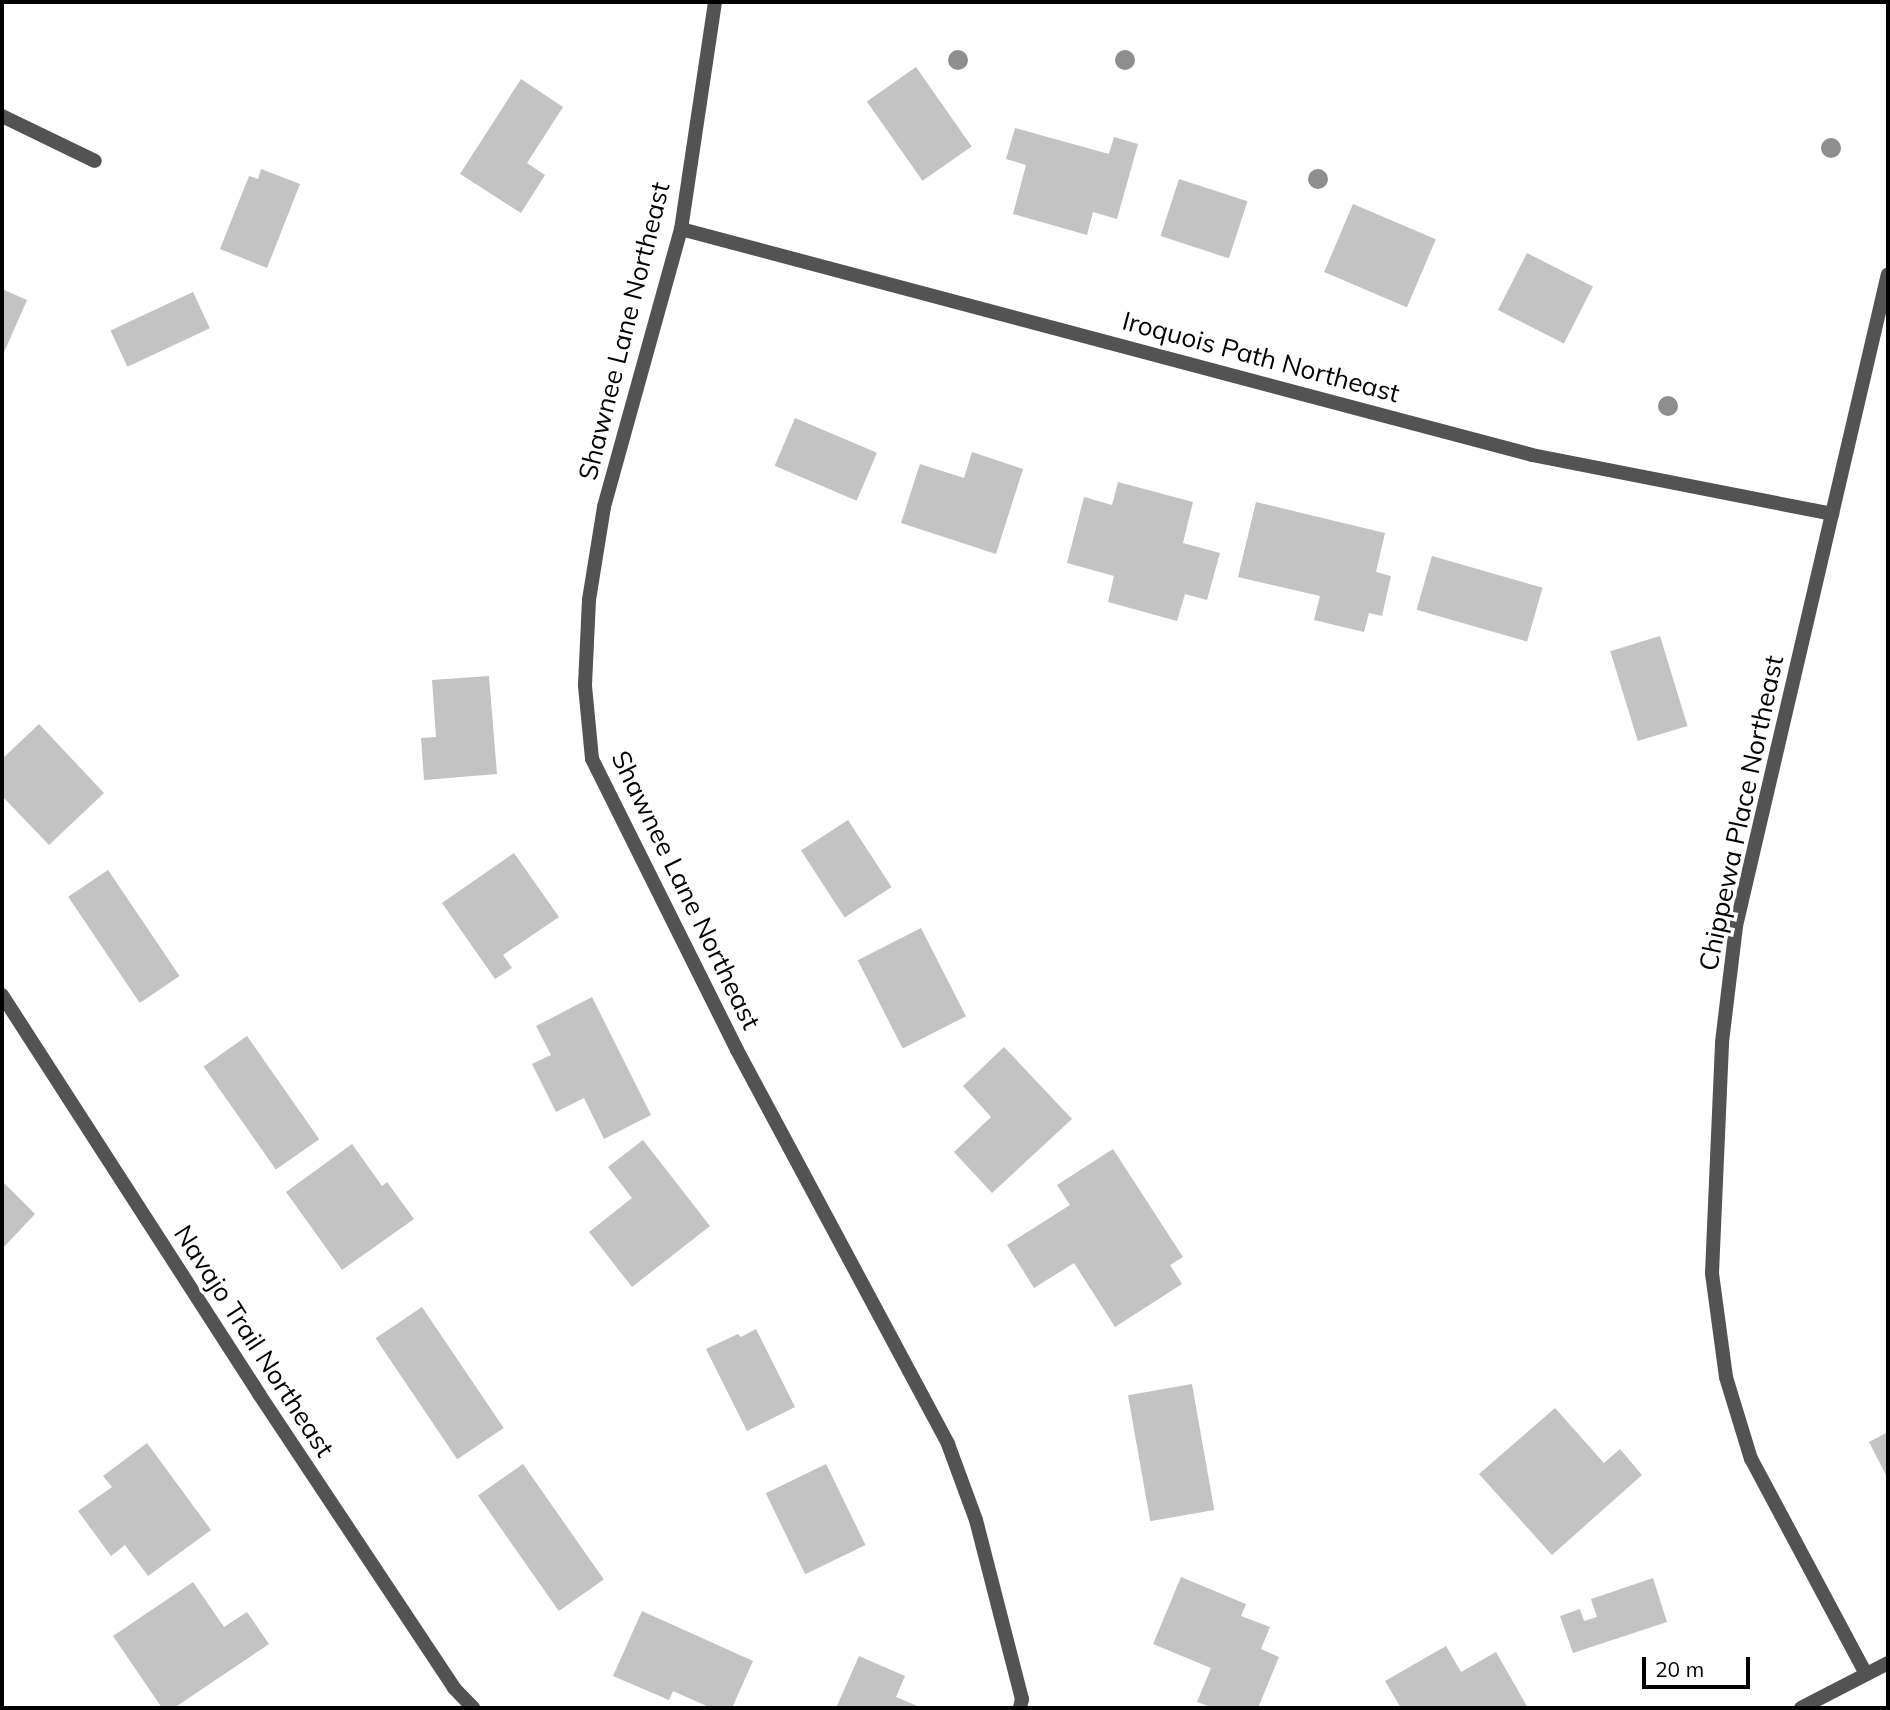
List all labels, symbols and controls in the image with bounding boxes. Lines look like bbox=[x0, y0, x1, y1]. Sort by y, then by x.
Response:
street label: Shawnee Lane Northeast bbox=[572, 179, 676, 483]
street label: Iroquois Path Northeast bbox=[1119, 305, 1403, 409]
street label: Chippewa Place Northeast bbox=[1692, 652, 1790, 974]
street label: Shawnee Lane Northeast bbox=[605, 746, 767, 1034]
street label: Navajo Trail Northeast bbox=[167, 1219, 341, 1463]
scale bar bbox=[1645, 1644, 1754, 1688]
text: 20 m bbox=[1655, 1656, 1704, 1682]

